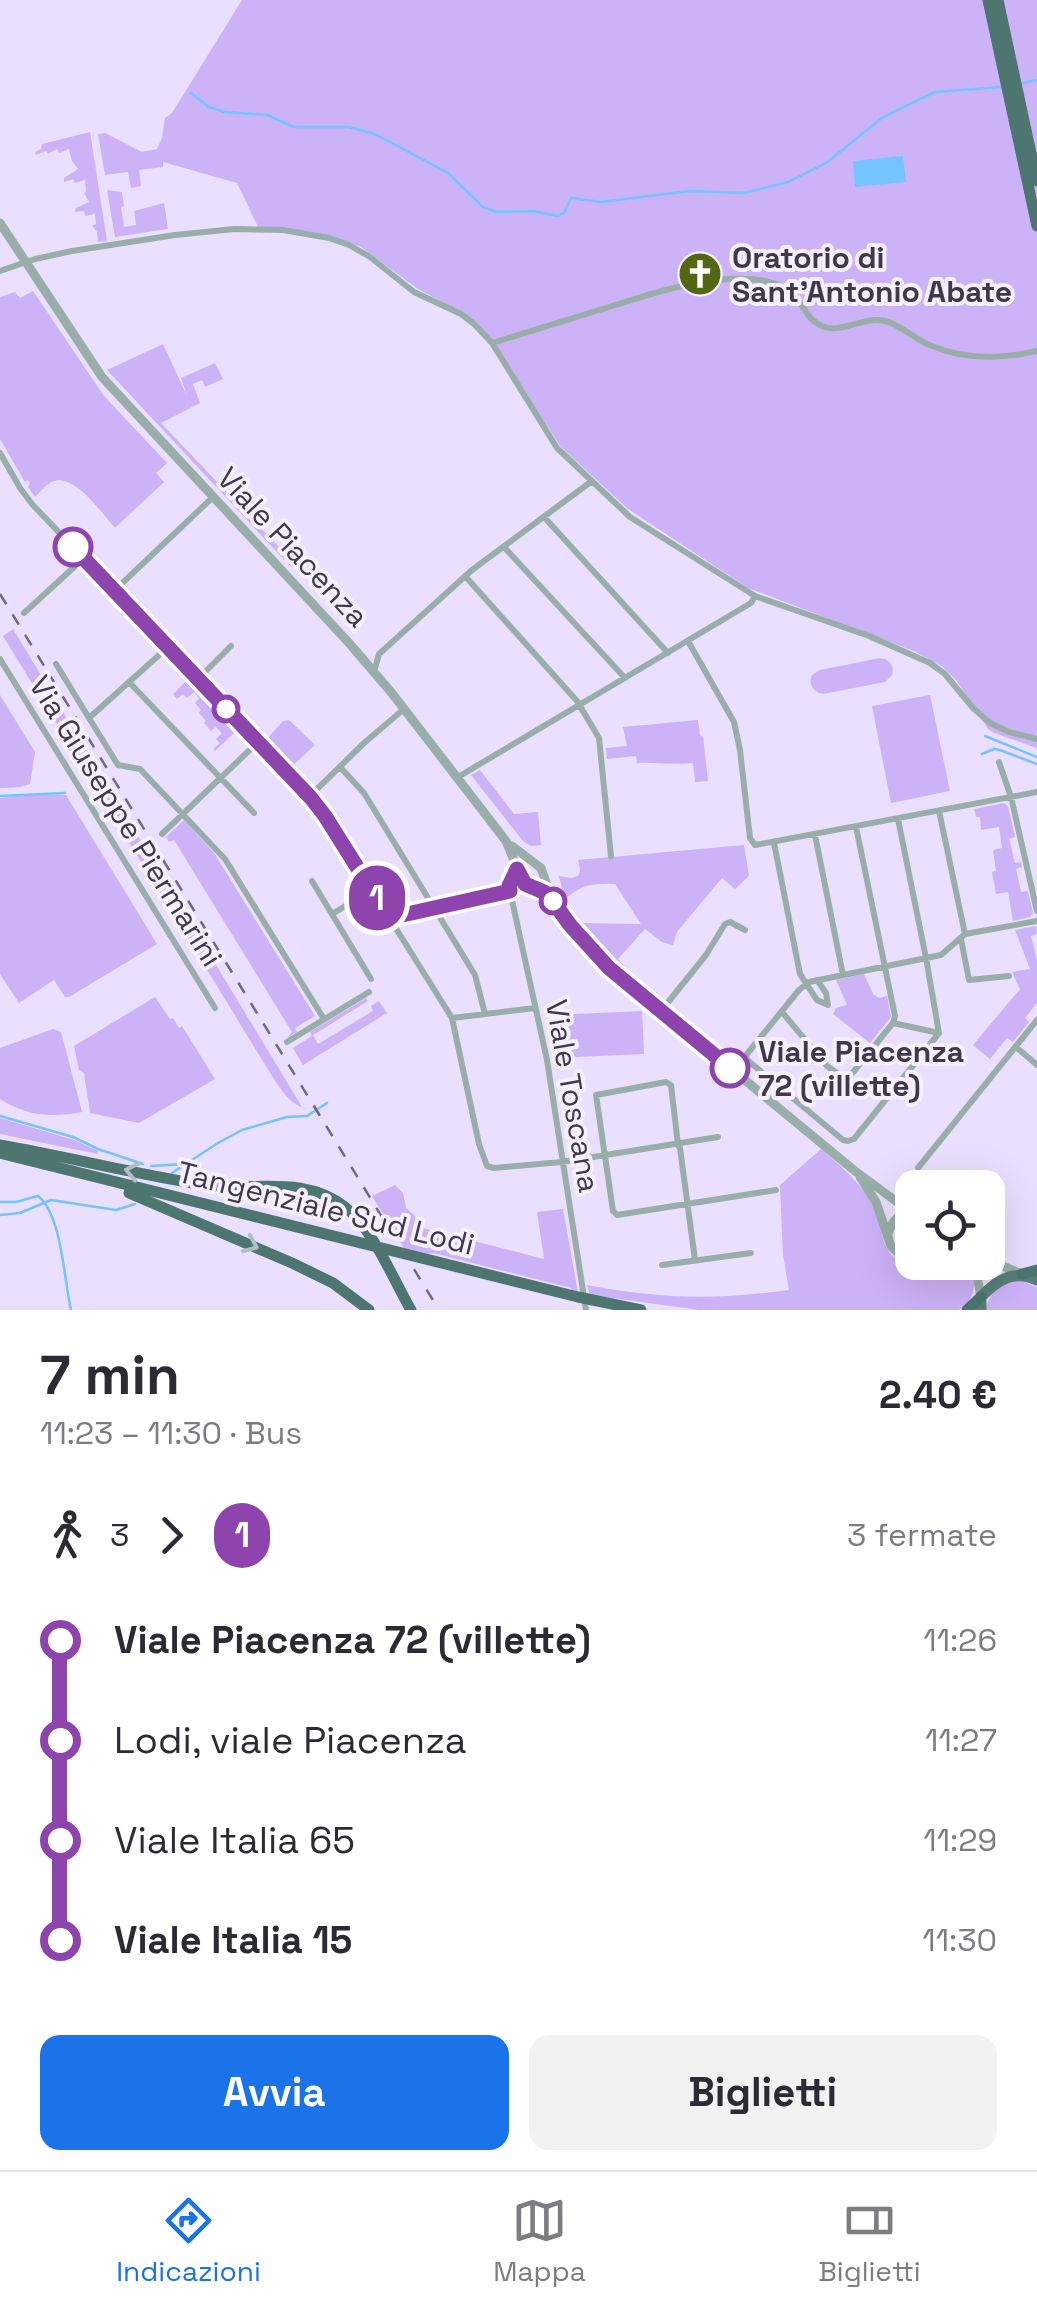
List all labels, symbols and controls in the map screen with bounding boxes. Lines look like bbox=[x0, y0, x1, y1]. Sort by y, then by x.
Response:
place label: Oratorio di Sant'Antonio Abate bbox=[732, 238, 1012, 311]
church icon: Oratorio di Sant'Antonio Abate bbox=[677, 251, 723, 297]
street label: Viale Piacenza bbox=[209, 459, 377, 635]
unlabelled marker bbox=[54, 528, 92, 566]
street label: Via Giuseppe Piermarini bbox=[20, 668, 232, 974]
unlabelled marker bbox=[213, 696, 239, 722]
line badge: 1 bbox=[344, 866, 410, 930]
text: 1 bbox=[369, 876, 385, 920]
unlabelled marker bbox=[540, 888, 566, 914]
street label: Viale Toscana bbox=[537, 997, 609, 1195]
place label: Viale Piacenza 72 (villette) bbox=[758, 1032, 964, 1105]
marker: Viale Piacenza 72 (villette) bbox=[711, 1049, 749, 1087]
street label: Tangenziale Sud Lodi bbox=[174, 1152, 478, 1264]
one-way arrow bbox=[123, 1161, 140, 1182]
map controls bbox=[895, 1170, 1005, 1280]
button: locate bbox=[895, 1170, 1005, 1280]
one-way arrow bbox=[241, 1233, 259, 1253]
text: 7 min bbox=[40, 1340, 180, 1410]
text: 2.40 € bbox=[879, 1371, 997, 1419]
text: 11:23 – 11:30 · Bus bbox=[40, 1413, 302, 1453]
icon: walk bbox=[40, 1508, 95, 1563]
icon: forward bbox=[144, 1508, 199, 1563]
text: 1 bbox=[234, 1513, 250, 1557]
text: 3 bbox=[110, 1515, 129, 1555]
text: 3 fermate bbox=[847, 1515, 997, 1555]
text: Viale Piacenza 72 (villette) bbox=[114, 1616, 591, 1664]
text: 11:26 bbox=[923, 1620, 997, 1660]
text: Lodi, viale Piacenza bbox=[114, 1716, 467, 1764]
text: 11:27 bbox=[925, 1720, 997, 1760]
text: Viale Italia 65 bbox=[114, 1816, 355, 1864]
text: 11:29 bbox=[923, 1820, 997, 1860]
text: Viale Italia 15 bbox=[114, 1916, 352, 1964]
text: 11:30 bbox=[922, 1920, 997, 1960]
button: Avvia bbox=[40, 2035, 509, 2150]
button: Biglietti bbox=[529, 2035, 997, 2150]
tab: Indicazioni bbox=[116, 2193, 261, 2289]
tab: Mappa bbox=[493, 2193, 586, 2289]
tab: Biglietti bbox=[818, 2193, 921, 2289]

